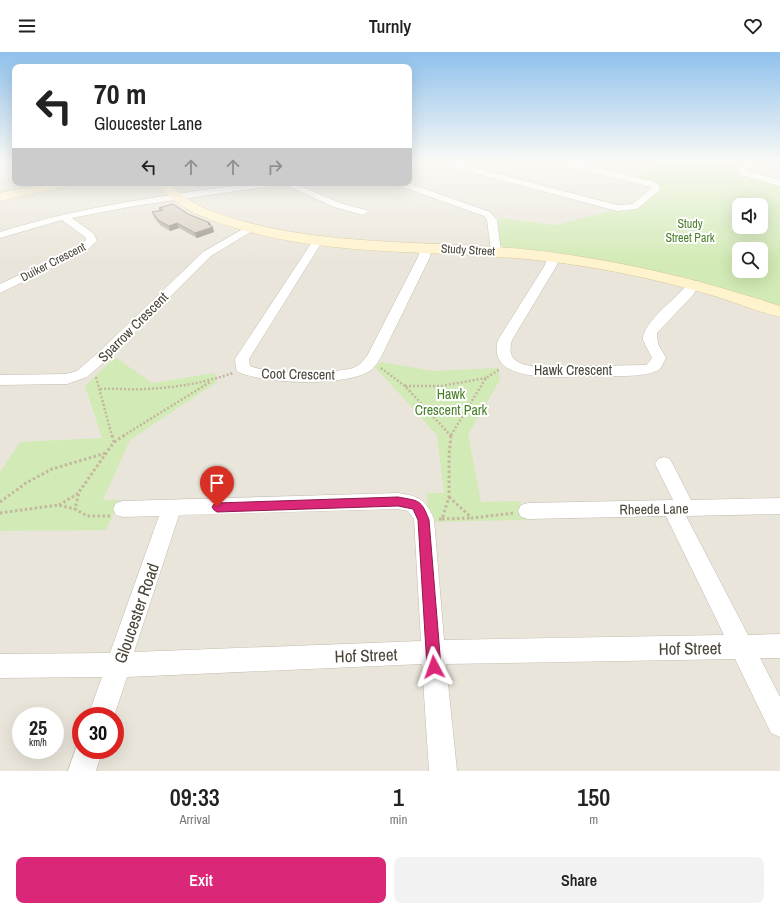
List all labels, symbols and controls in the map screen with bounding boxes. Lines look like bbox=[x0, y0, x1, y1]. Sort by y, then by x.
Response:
text: Turnly bbox=[369, 14, 411, 39]
icon: menu bbox=[16, 15, 38, 37]
icon: heart bbox=[742, 15, 764, 37]
text: 70 m bbox=[94, 75, 146, 113]
icon: left bbox=[28, 80, 80, 132]
text: Gloucester Lane bbox=[94, 111, 202, 136]
icon: left bbox=[138, 156, 160, 178]
icon: ahead bbox=[180, 156, 202, 178]
icon: ahead bbox=[222, 156, 244, 178]
icon: right bbox=[264, 156, 286, 178]
map controls bbox=[732, 198, 768, 278]
button: sound bbox=[732, 198, 768, 234]
park label: Study Street Park bbox=[665, 216, 715, 246]
street label: Duiker Crescent bbox=[18, 239, 89, 285]
street label: Study Street bbox=[441, 241, 496, 259]
button: search bbox=[732, 242, 768, 278]
street label: Sparrow Crescent bbox=[94, 288, 172, 366]
street label: Hawk Crescent bbox=[534, 361, 612, 379]
street label: Coot Crescent bbox=[261, 364, 335, 384]
park label: Hawk Crescent Park bbox=[415, 385, 488, 419]
pin bbox=[200, 466, 234, 507]
icon: arrive bbox=[206, 472, 228, 494]
street label: Rheede Lane bbox=[619, 499, 689, 519]
street label: Gloucester Road bbox=[108, 560, 164, 666]
street label: Hof Street bbox=[658, 636, 722, 660]
street label: Hof Street bbox=[334, 642, 398, 668]
position arrow bbox=[413, 646, 455, 688]
speed limit sign: 30 bbox=[72, 707, 124, 759]
text: 25 bbox=[29, 714, 47, 741]
text: km/h bbox=[29, 736, 47, 749]
text: 09:33 bbox=[170, 781, 220, 813]
text: 1 bbox=[393, 781, 404, 813]
text: 150 bbox=[577, 781, 610, 813]
text: Arrival bbox=[179, 811, 210, 828]
text: min bbox=[390, 811, 407, 828]
text: m bbox=[589, 811, 598, 828]
button: Exit bbox=[16, 857, 386, 903]
button: Share bbox=[394, 857, 764, 903]

